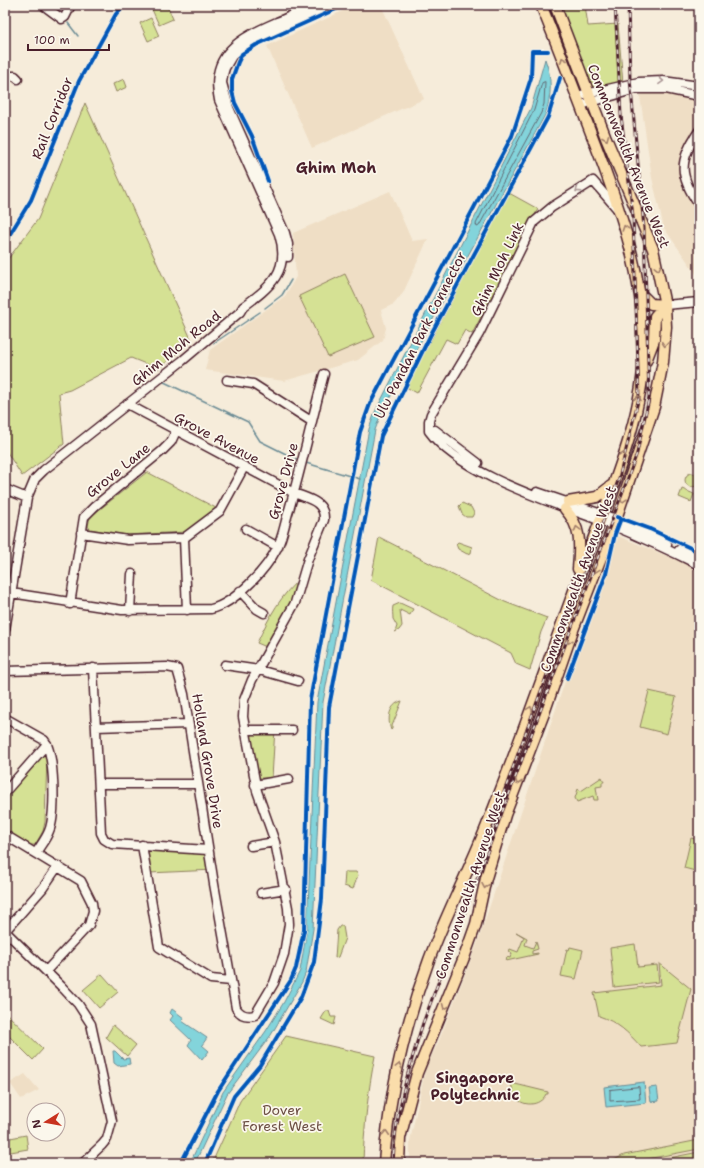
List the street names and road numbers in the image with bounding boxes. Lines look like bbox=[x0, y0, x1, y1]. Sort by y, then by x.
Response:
street label: Commonwealth Avenue West bbox=[584, 61, 674, 251]
street label: Rail Corridor bbox=[27, 74, 77, 162]
street label: Ghim Moh Link bbox=[466, 219, 528, 319]
street label: Ulu Pandan Park Connector bbox=[370, 248, 470, 422]
street label: Ghim Moh Road bbox=[128, 306, 225, 390]
street label: Grove Avenue bbox=[171, 408, 263, 468]
street label: Grove Lane bbox=[82, 439, 154, 501]
street label: Grove Drive bbox=[264, 440, 302, 522]
street label: Commonwealth Avenue West bbox=[536, 483, 620, 675]
street label: Holland Grove Drive bbox=[188, 692, 228, 830]
street label: Commonwealth Avenue West bbox=[431, 788, 509, 982]

